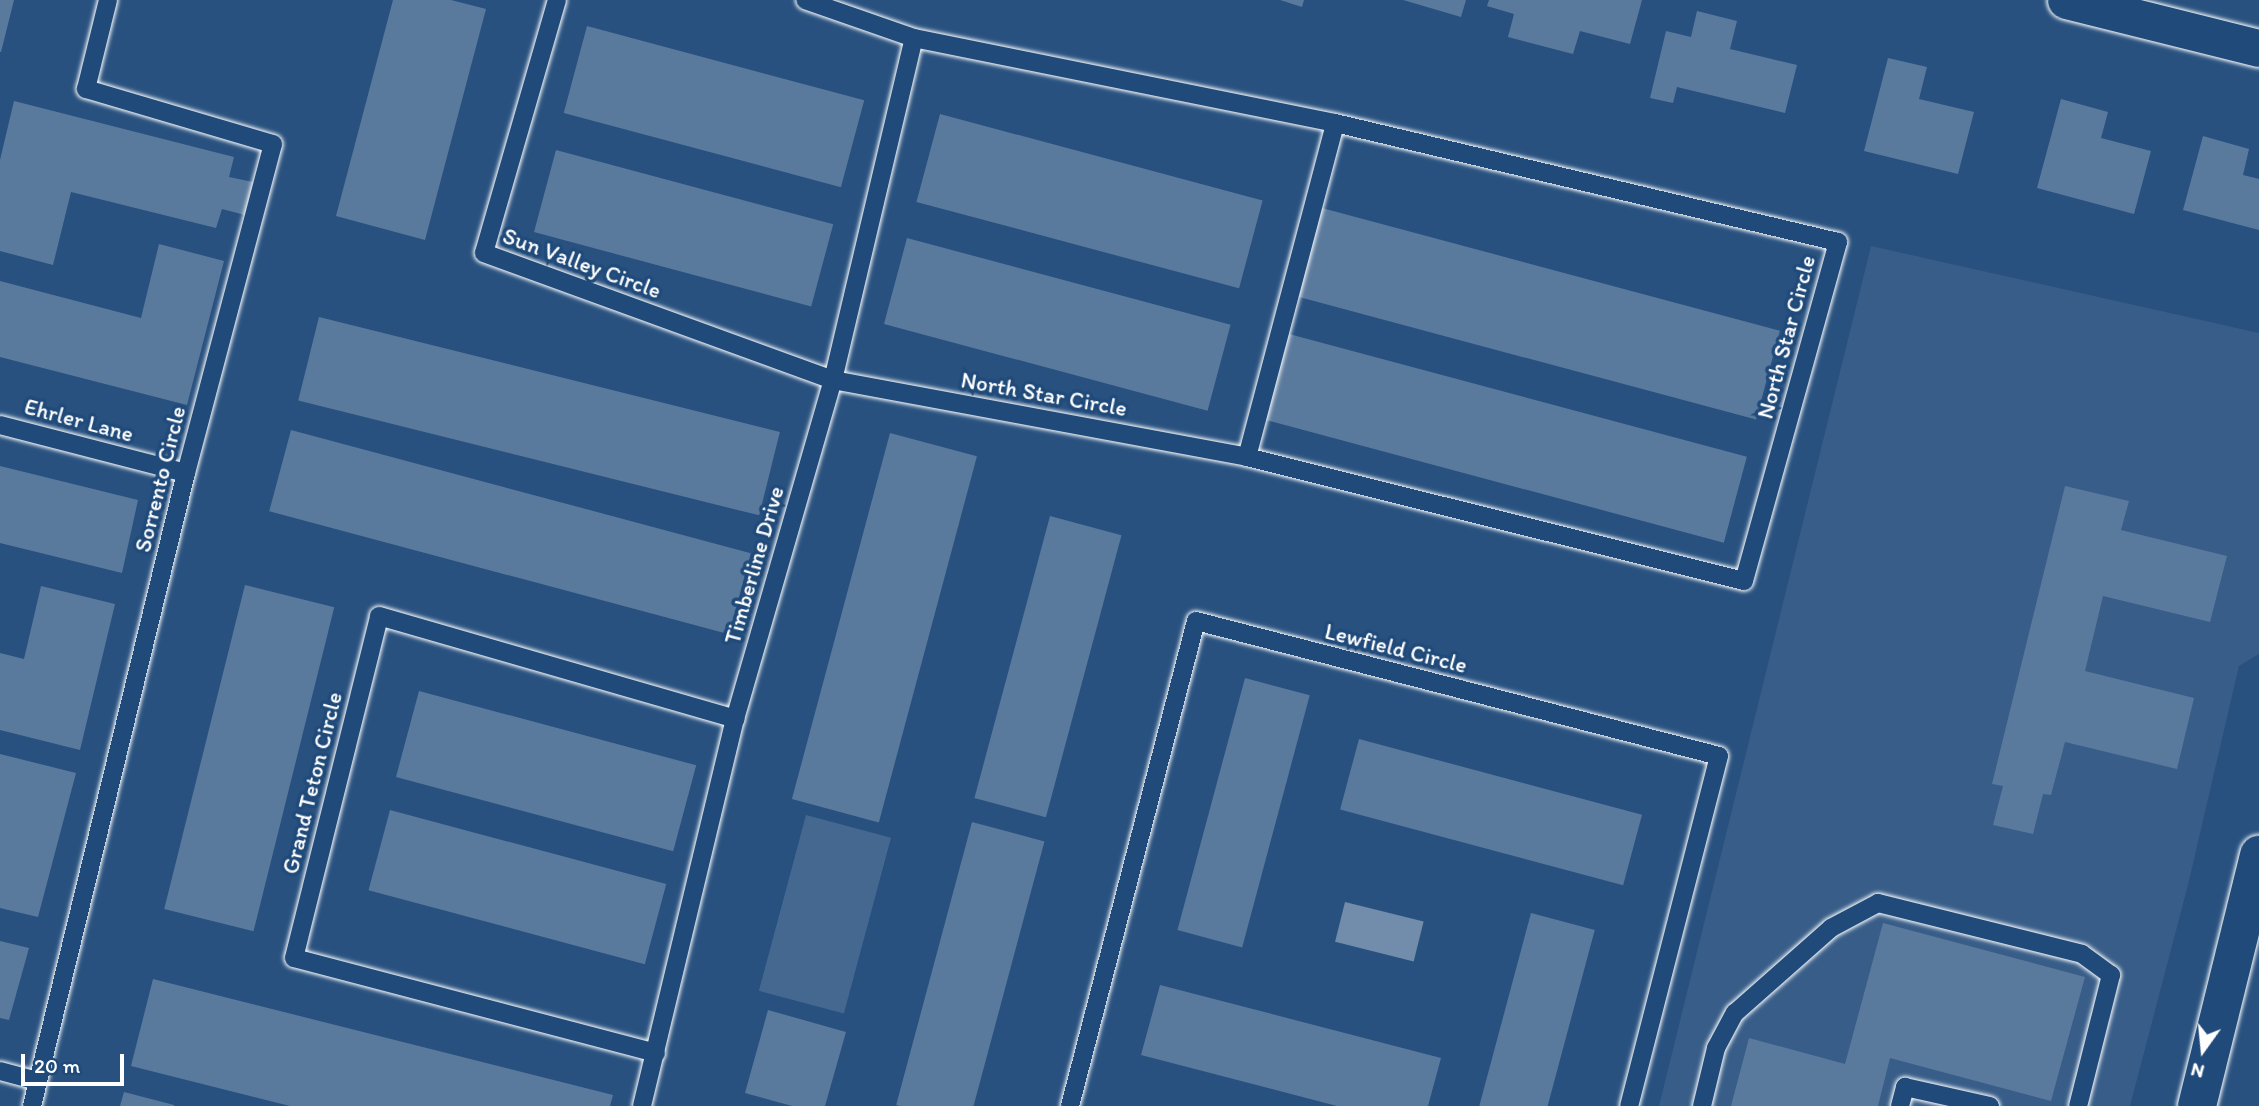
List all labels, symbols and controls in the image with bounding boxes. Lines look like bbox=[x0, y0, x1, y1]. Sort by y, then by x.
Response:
street label: Sun Valley Circle bbox=[499, 222, 665, 304]
street label: North Star Circle bbox=[1751, 253, 1821, 421]
street label: North Star Circle bbox=[959, 366, 1129, 422]
street label: Ehrler Lane bbox=[21, 392, 137, 448]
street label: Sorrento Circle bbox=[129, 403, 191, 555]
street label: Timberline Drive bbox=[718, 483, 790, 647]
street label: Lewfield Circle bbox=[1322, 617, 1470, 679]
street label: Grand Teton Circle bbox=[276, 690, 348, 876]
north arrow bbox=[2168, 1015, 2238, 1085]
scale bar bbox=[24, 1040, 128, 1084]
text: 20 m bbox=[34, 1053, 80, 1078]
text: N bbox=[2188, 1058, 2207, 1084]

